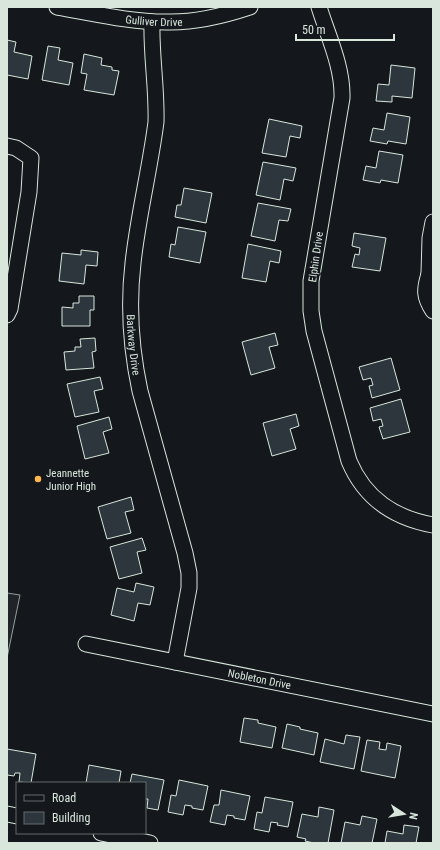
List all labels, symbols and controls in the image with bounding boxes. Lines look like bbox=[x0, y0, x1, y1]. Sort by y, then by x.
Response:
street label: Gulliver Drive bbox=[125, 12, 183, 29]
scale bar bbox=[296, 16, 394, 42]
text: 50 m bbox=[302, 23, 326, 37]
street label: Elphin Drive bbox=[306, 231, 326, 283]
street label: Barkway Drive bbox=[124, 314, 143, 376]
place label: Jeannette Junior High bbox=[46, 467, 96, 493]
marker: Jeannette Junior High bbox=[33, 474, 43, 484]
street label: Nobleton Drive bbox=[227, 666, 292, 692]
legend bbox=[16, 782, 146, 834]
text: Road bbox=[52, 791, 76, 805]
north arrow bbox=[384, 794, 424, 834]
text: Building bbox=[52, 811, 90, 825]
text: N bbox=[406, 811, 420, 821]

